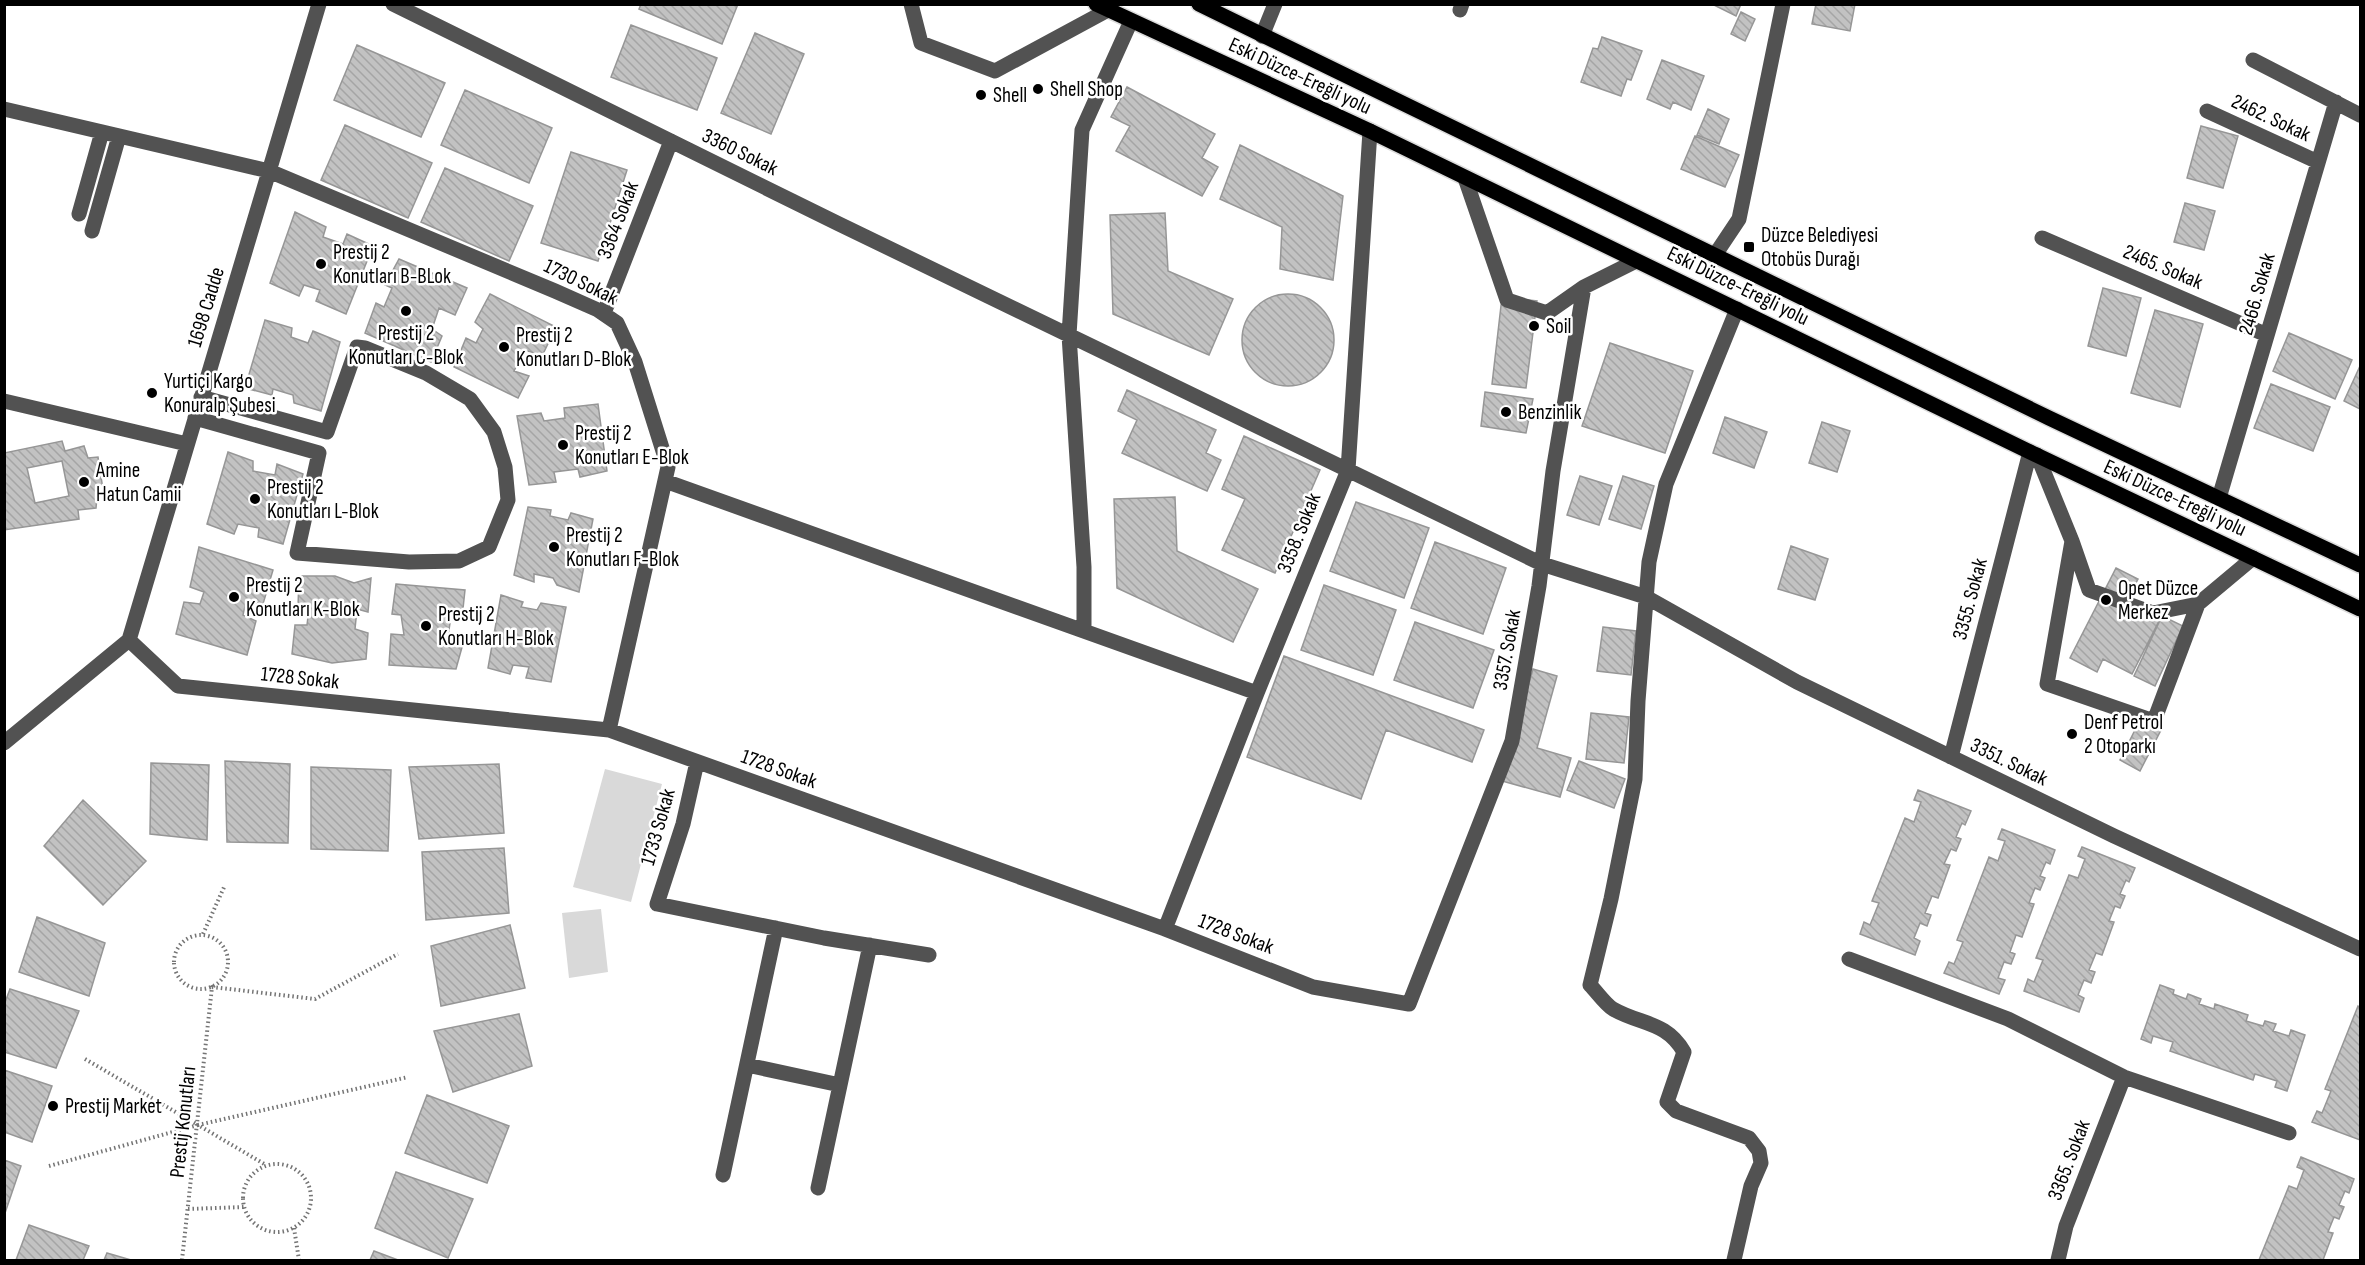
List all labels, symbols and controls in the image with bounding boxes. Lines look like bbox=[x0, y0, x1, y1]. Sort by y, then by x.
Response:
street label: Eski Düzce-Ereğli yolu bbox=[1225, 32, 1375, 120]
place label: Shell Shop bbox=[1050, 77, 1123, 102]
marker: Shell Shop bbox=[1031, 82, 1045, 96]
place label: Shell bbox=[993, 83, 1027, 108]
marker: Shell bbox=[974, 88, 988, 102]
street label: 2462. Sokak bbox=[2227, 89, 2315, 147]
street label: 3360 Sokak bbox=[698, 123, 782, 181]
street label: 3364 Sokak bbox=[592, 178, 644, 262]
place label: Düzce Belediyesi Otobüs Durağı bbox=[1761, 223, 1878, 272]
street label: 2465. Sokak bbox=[2119, 239, 2207, 295]
place label: Prestij 2 Konutları B-BLok bbox=[333, 240, 451, 289]
marker: Düzce Belediyesi Otobüs Durağı bbox=[1742, 240, 1756, 254]
street label: Eski Düzce-Ereğli yolu bbox=[1663, 241, 1813, 331]
street label: 2466. Sokak bbox=[2233, 250, 2281, 338]
street label: 1730 Sokak bbox=[540, 253, 622, 311]
marker: Prestij 2 Konutları B-BLok bbox=[314, 257, 328, 271]
street label: 1698 Cadde bbox=[182, 264, 230, 350]
marker: Prestij 2 Konutları C-Blok bbox=[399, 304, 413, 318]
place label: Soil bbox=[1546, 314, 1572, 339]
marker: Soil bbox=[1527, 319, 1541, 333]
place label: Prestij 2 Konutları C-Blok bbox=[348, 321, 464, 370]
place label: Prestij 2 Konutları D-Blok bbox=[516, 323, 631, 372]
marker: Prestij 2 Konutları D-Blok bbox=[497, 340, 511, 354]
place label: Yurtiçi Kargo Konuralp Şubesi bbox=[164, 369, 276, 418]
marker: Yurtiçi Kargo Konuralp Şubesi bbox=[145, 386, 159, 400]
place label: Benzinlik bbox=[1518, 400, 1581, 425]
marker: Benzinlik bbox=[1499, 405, 1513, 419]
place label: Prestij 2 Konutları E-Blok bbox=[575, 421, 689, 470]
marker: Prestij 2 Konutları E-Blok bbox=[556, 438, 570, 452]
street label: Eski Düzce-Ereğli yolu bbox=[2100, 454, 2250, 542]
place label: Amine Hatun Camii bbox=[95, 458, 181, 507]
marker: Amine Hatun Camii bbox=[77, 475, 91, 489]
place label: Prestij 2 Konutları L-Blok bbox=[267, 475, 379, 524]
street label: 3358. Sokak bbox=[1272, 489, 1326, 577]
marker: Prestij 2 Konutları L-Blok bbox=[248, 492, 262, 506]
place label: Prestij 2 Konutları F-Blok bbox=[566, 523, 679, 572]
marker: Prestij 2 Konutları F-Blok bbox=[547, 540, 561, 554]
street label: 3355. Sokak bbox=[1947, 555, 1993, 643]
place label: Prestij 2 Konutları K-Blok bbox=[246, 573, 360, 622]
place label: Opet Düzce Merkez bbox=[2118, 576, 2198, 625]
marker: Prestij 2 Konutları K-Blok bbox=[227, 590, 241, 604]
marker: Opet Düzce Merkez bbox=[2099, 593, 2113, 607]
place label: Prestij 2 Konutları H-Blok bbox=[438, 602, 554, 651]
street label: 3357. Sokak bbox=[1488, 608, 1526, 692]
marker: Prestij 2 Konutları H-Blok bbox=[419, 619, 433, 633]
street label: 1728 Sokak bbox=[260, 661, 340, 695]
place label: Denf Petrol 2 Otoparkı bbox=[2084, 710, 2163, 759]
marker: Denf Petrol 2 Otoparkı bbox=[2065, 727, 2079, 741]
street label: 3351. Sokak bbox=[1966, 733, 2052, 791]
street label: 1728 Sokak bbox=[738, 744, 820, 794]
street label: 1733 Sokak bbox=[635, 786, 681, 868]
street label: 1728 Sokak bbox=[1195, 908, 1277, 960]
street label: Prestij Konutları bbox=[165, 1065, 201, 1179]
place label: Prestij Market bbox=[65, 1094, 162, 1119]
marker: Prestij Market bbox=[46, 1099, 60, 1113]
street label: 3365. Sokak bbox=[2042, 1116, 2096, 1204]

